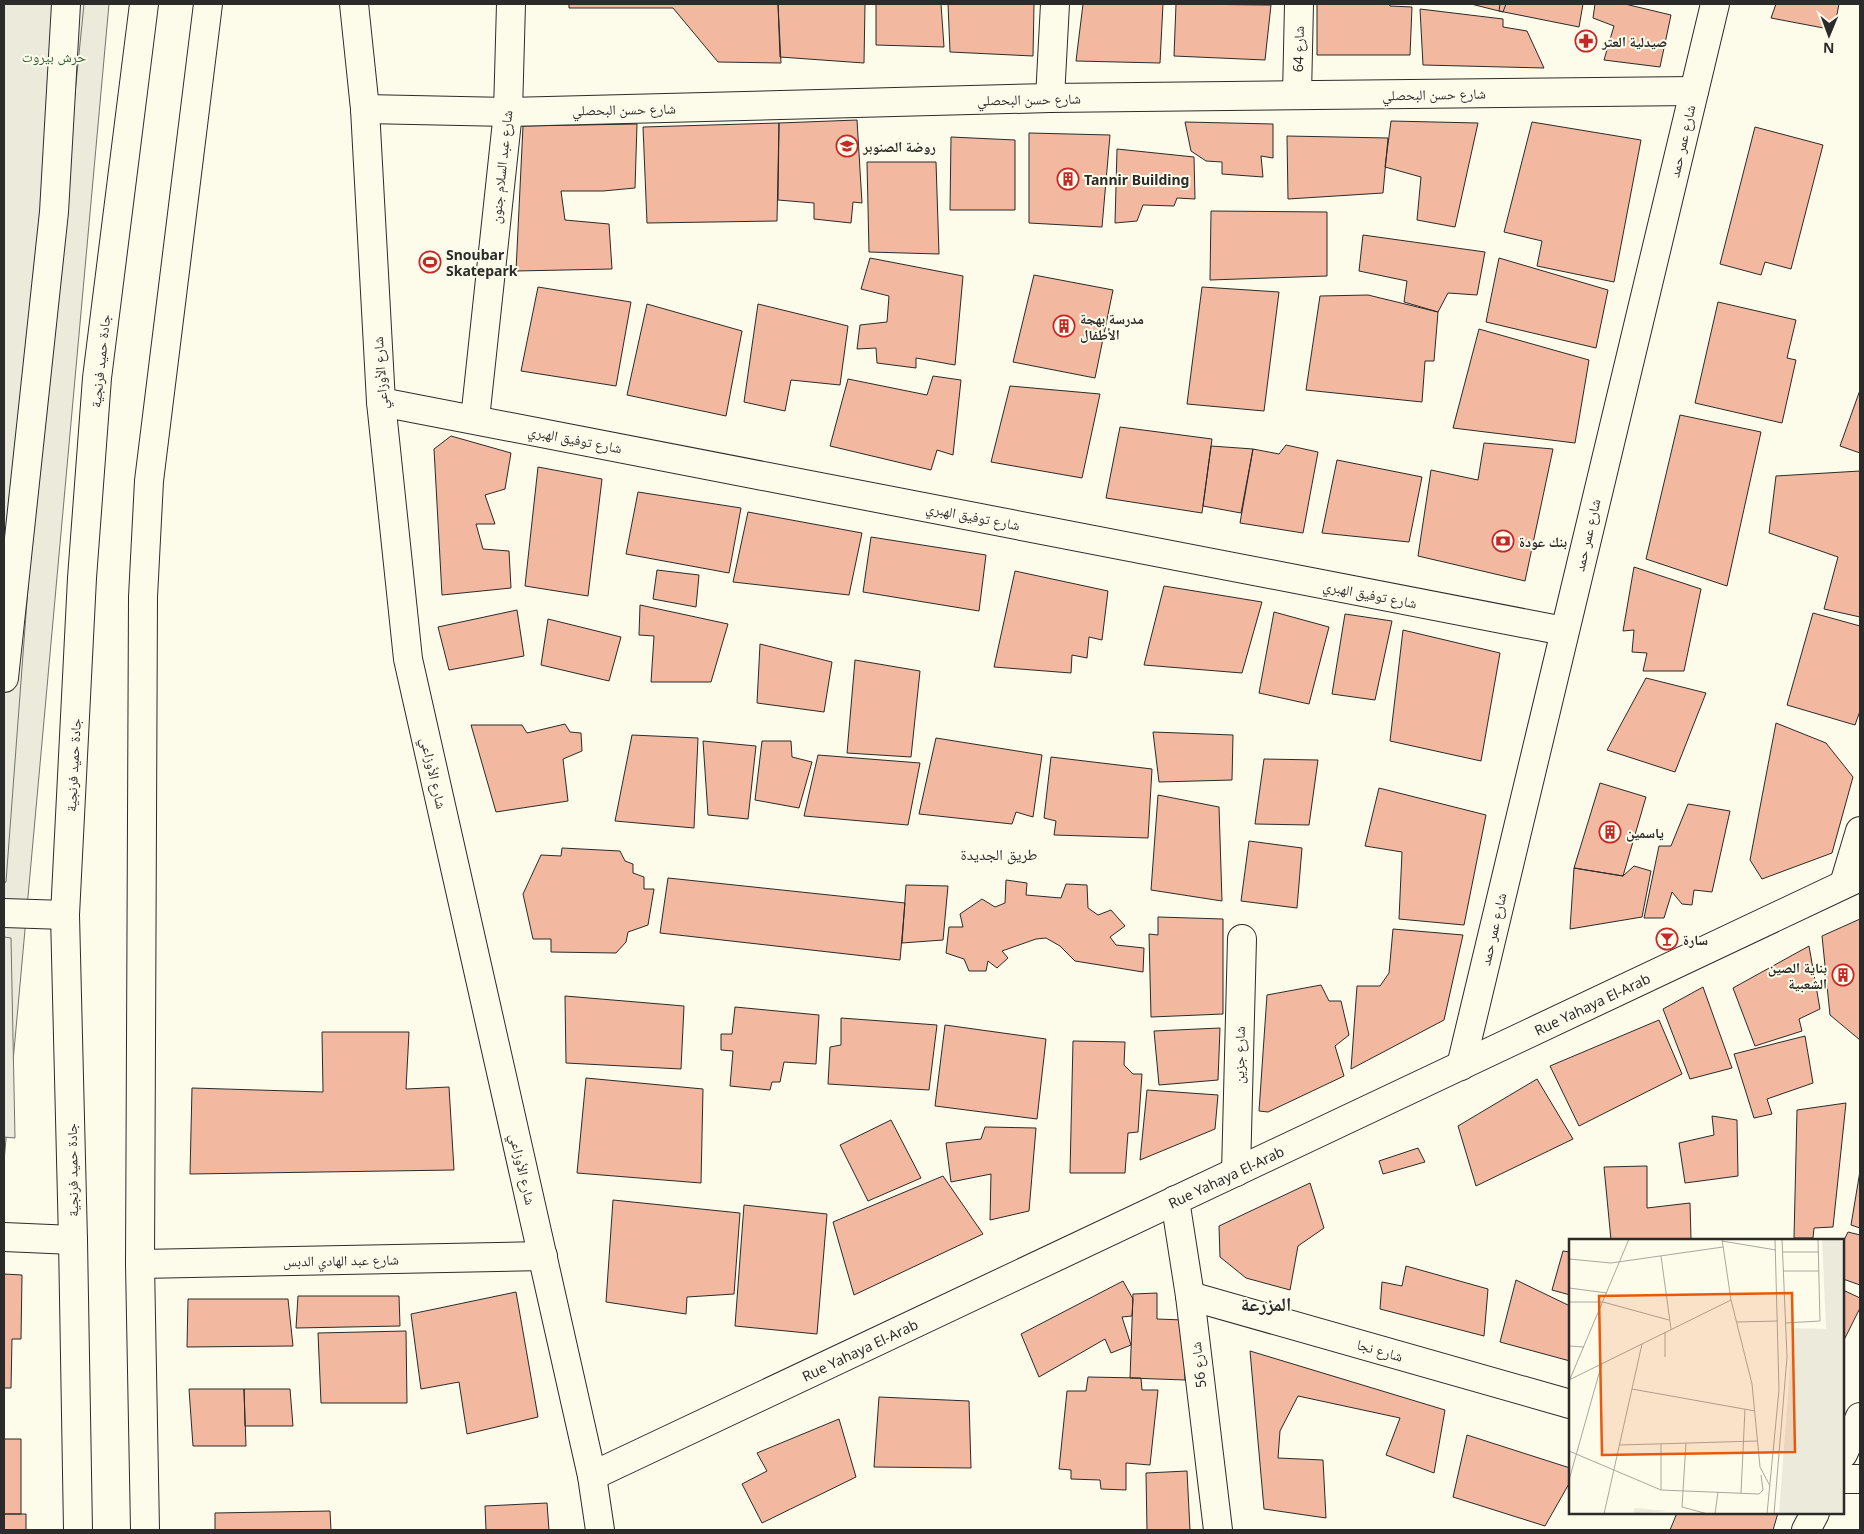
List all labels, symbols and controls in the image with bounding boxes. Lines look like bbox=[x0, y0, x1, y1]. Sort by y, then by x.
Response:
north arrow bbox=[1804, 10, 1854, 60]
street label: شارع 64 bbox=[1288, 26, 1309, 72]
pharmacy icon: صيدلية العتر bbox=[1574, 29, 1598, 53]
place label: صيدلية العتر bbox=[1601, 32, 1667, 51]
text: N bbox=[1823, 39, 1835, 58]
park label: حرش بيروت bbox=[22, 47, 86, 66]
street label: شارع حسن البحصلي bbox=[1382, 84, 1486, 107]
street label: شارع حسن البحصلي bbox=[977, 89, 1081, 112]
street label: شارع حسن البحصلي bbox=[572, 99, 676, 122]
street label: شارع عمر حمد bbox=[1664, 103, 1701, 179]
street label: شارع عبد السلام جنون bbox=[486, 109, 517, 225]
school or university icon: روضة الصنوبر bbox=[835, 134, 859, 158]
place label: روضة الصنوبر bbox=[862, 137, 936, 156]
building icon: Tannir Building bbox=[1056, 167, 1080, 191]
place label: Tannir Building bbox=[1084, 170, 1189, 189]
place label: Snoubar Skatepark bbox=[446, 245, 518, 280]
sports icon: Snoubar Skatepark bbox=[418, 250, 442, 274]
place label: مدرسة بهجة الأطفال bbox=[1080, 309, 1144, 344]
street label: جادة حميد فرنجية bbox=[86, 313, 114, 409]
building icon: مدرسة بهجة الأطفال bbox=[1052, 314, 1076, 338]
street label: شارع الأوزاعي bbox=[368, 336, 395, 410]
street label: شارع توفيق الهبري bbox=[526, 421, 624, 460]
street label: شارع عمر حمد bbox=[1569, 497, 1606, 573]
street label: شارع توفيق الهبري bbox=[924, 498, 1022, 537]
bank icon: بنك عودة bbox=[1491, 529, 1515, 553]
place label: بنك عودة bbox=[1519, 532, 1567, 551]
street label: شارع توفيق الهبري bbox=[1321, 576, 1419, 615]
street label: جادة حميد فرنجية bbox=[61, 718, 85, 812]
street label: شارع الأوزاعي bbox=[414, 735, 451, 811]
building icon: ياسمين bbox=[1598, 820, 1622, 844]
place label: ياسمين bbox=[1626, 823, 1664, 842]
district label: طريق الجديدة bbox=[961, 844, 1038, 865]
street label: شارع عمر حمد bbox=[1475, 891, 1512, 967]
bar icon: سارة bbox=[1655, 927, 1679, 951]
place label: سارة bbox=[1683, 930, 1708, 949]
place label: بناية الصين الشعبية bbox=[1768, 958, 1827, 993]
building icon: بناية الصين الشعبية bbox=[1831, 963, 1855, 987]
street label: Rue Yahaya El-Arab bbox=[1531, 968, 1653, 1039]
street label: شارع جزين bbox=[1229, 1026, 1250, 1084]
street label: جادة حميد فرنجية bbox=[62, 1123, 82, 1217]
street label: شارع الأوزاعي bbox=[503, 1131, 540, 1207]
street label: Rue Yahaya El-Arab bbox=[1165, 1141, 1287, 1212]
inset map bbox=[1569, 1239, 1844, 1514]
street label: شارع عبد الهادي الدبس bbox=[283, 1249, 399, 1273]
district label: المزرعة bbox=[1241, 1291, 1291, 1317]
street label: Rue Yahaya El-Arab bbox=[799, 1314, 921, 1385]
street label: شارع نجا bbox=[1355, 1334, 1405, 1367]
street label: شارع 56 bbox=[1186, 1341, 1211, 1389]

